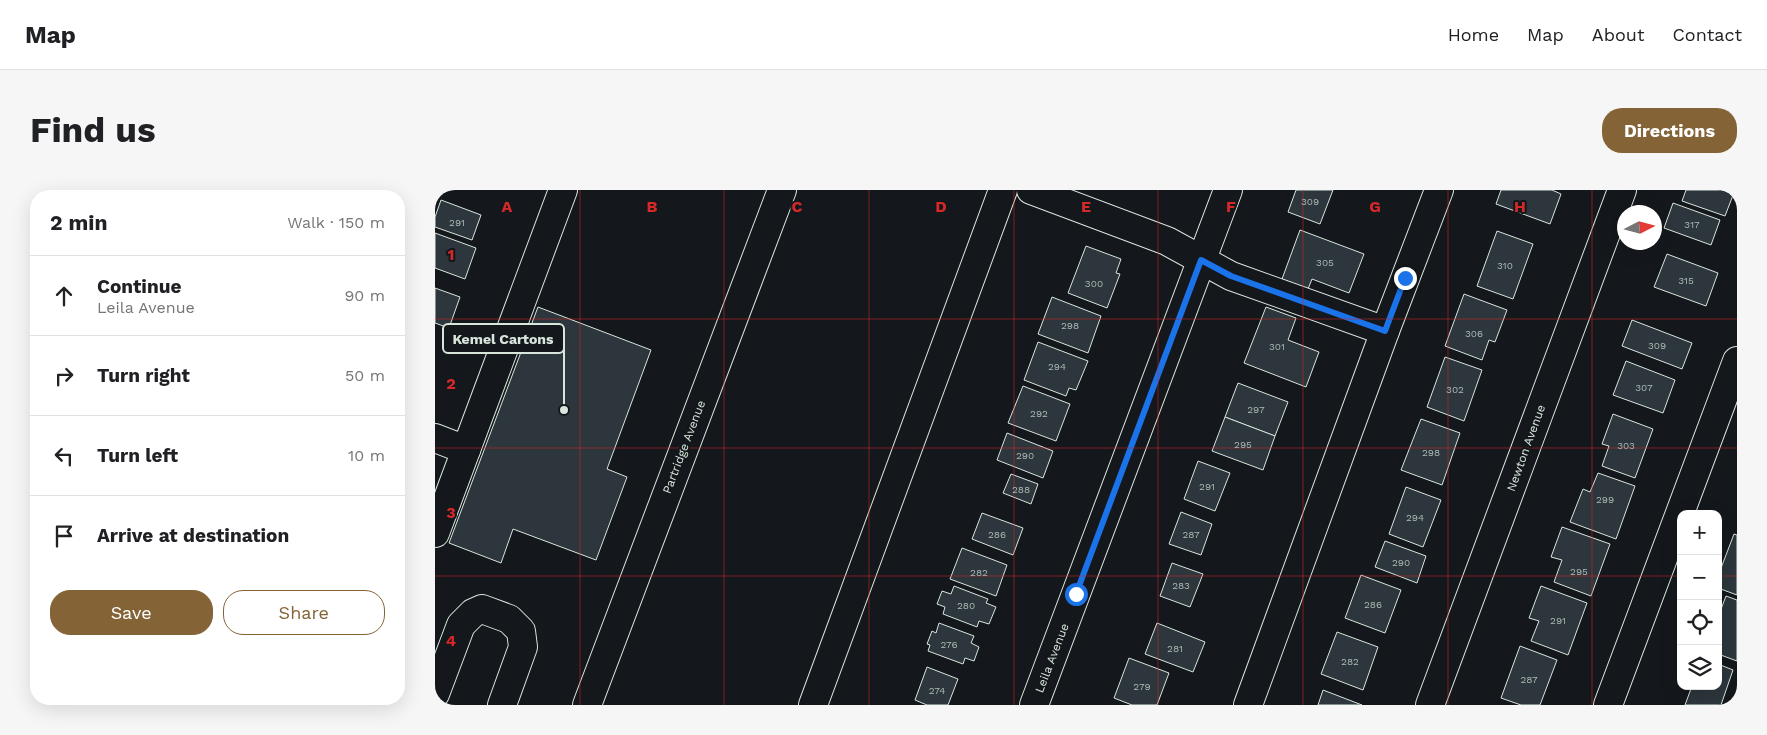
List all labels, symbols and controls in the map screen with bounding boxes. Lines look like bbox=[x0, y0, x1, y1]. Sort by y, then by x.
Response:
text: Map bbox=[25, 21, 76, 49]
text: Home bbox=[1448, 24, 1499, 45]
text: Map bbox=[1527, 24, 1564, 45]
text: About bbox=[1592, 24, 1644, 45]
text: Contact bbox=[1672, 24, 1742, 45]
button: Directions bbox=[1602, 108, 1737, 153]
text: Find us bbox=[30, 109, 156, 151]
house number: 309 bbox=[1301, 196, 1319, 207]
text: A bbox=[502, 197, 513, 216]
text: B bbox=[647, 197, 658, 216]
text: C bbox=[792, 197, 803, 216]
text: D bbox=[935, 197, 947, 216]
text: E bbox=[1081, 197, 1091, 216]
text: F bbox=[1226, 197, 1236, 216]
text: G bbox=[1369, 197, 1381, 216]
text: H bbox=[1514, 197, 1526, 216]
north arrow bbox=[1617, 205, 1662, 250]
text: 2 min bbox=[50, 210, 107, 235]
text: Walk · 150 m bbox=[287, 213, 385, 232]
house number: 291 bbox=[449, 217, 465, 228]
house number: 317 bbox=[1684, 219, 1700, 230]
text: 1 bbox=[448, 245, 454, 264]
house number: 305 bbox=[1316, 257, 1334, 268]
house number: 310 bbox=[1497, 260, 1513, 271]
route end bbox=[1394, 267, 1417, 290]
text: Continue bbox=[97, 275, 181, 298]
house number: 315 bbox=[1678, 275, 1694, 286]
house number: 300 bbox=[1085, 278, 1103, 289]
icon: ahead bbox=[50, 282, 78, 310]
text: 90 m bbox=[344, 286, 385, 305]
text: Leila Avenue bbox=[97, 298, 195, 317]
house number: 298 bbox=[1061, 320, 1079, 331]
callout: Kemel Cartons bbox=[443, 324, 564, 353]
house number: 306 bbox=[1465, 328, 1483, 339]
text: Kemel Cartons bbox=[452, 331, 554, 347]
house number: 309 bbox=[1648, 340, 1666, 351]
house number: 301 bbox=[1269, 341, 1285, 352]
house number: 294 bbox=[1048, 361, 1066, 372]
icon: right bbox=[50, 362, 78, 390]
text: Turn right bbox=[97, 364, 190, 387]
text: 50 m bbox=[345, 366, 385, 385]
text: 2 bbox=[446, 374, 456, 393]
house number: 307 bbox=[1635, 382, 1653, 393]
house number: 302 bbox=[1446, 384, 1464, 395]
street label: Partridge Avenue bbox=[660, 398, 708, 496]
street label: Newton Avenue bbox=[1504, 403, 1548, 493]
house number: 297 bbox=[1247, 404, 1265, 415]
house number: 292 bbox=[1030, 408, 1048, 419]
house number: 295 bbox=[1234, 439, 1252, 450]
house number: 303 bbox=[1617, 440, 1635, 451]
icon: left bbox=[50, 442, 78, 470]
text: Turn left bbox=[97, 444, 178, 467]
text: 10 m bbox=[348, 446, 385, 465]
house number: 298 bbox=[1422, 447, 1440, 458]
house number: 290 bbox=[1016, 450, 1034, 461]
house number: 291 bbox=[1199, 481, 1215, 492]
house number: 288 bbox=[1012, 484, 1030, 495]
house number: 299 bbox=[1596, 494, 1614, 505]
text: 3 bbox=[446, 503, 456, 522]
map controls bbox=[1677, 510, 1722, 690]
button: + bbox=[1677, 510, 1722, 555]
house number: 294 bbox=[1406, 512, 1424, 523]
icon: arrive bbox=[50, 522, 78, 550]
text: Arrive at destination bbox=[97, 524, 289, 547]
house number: 286 bbox=[988, 529, 1006, 540]
house number: 287 bbox=[1182, 529, 1200, 540]
button: − bbox=[1677, 555, 1722, 600]
house number: 290 bbox=[1392, 557, 1410, 568]
house number: 295 bbox=[1570, 566, 1588, 577]
house number: 282 bbox=[970, 567, 988, 578]
house number: 283 bbox=[1172, 580, 1190, 591]
route start bbox=[1065, 583, 1088, 606]
button: Save bbox=[50, 590, 213, 635]
button: Share bbox=[223, 590, 385, 635]
house number: 286 bbox=[1364, 599, 1382, 610]
house number: 280 bbox=[957, 600, 975, 611]
button: locate bbox=[1677, 600, 1722, 645]
house number: 291 bbox=[1550, 615, 1566, 626]
street label: Leila Avenue bbox=[1032, 621, 1072, 695]
text: 4 bbox=[446, 631, 456, 650]
house number: 276 bbox=[940, 639, 958, 650]
house number: 281 bbox=[1167, 643, 1183, 654]
button: layers bbox=[1677, 645, 1722, 690]
house number: 282 bbox=[1341, 656, 1359, 667]
house number: 287 bbox=[1520, 674, 1538, 685]
house number: 279 bbox=[1133, 681, 1151, 692]
house number: 274 bbox=[929, 685, 945, 696]

